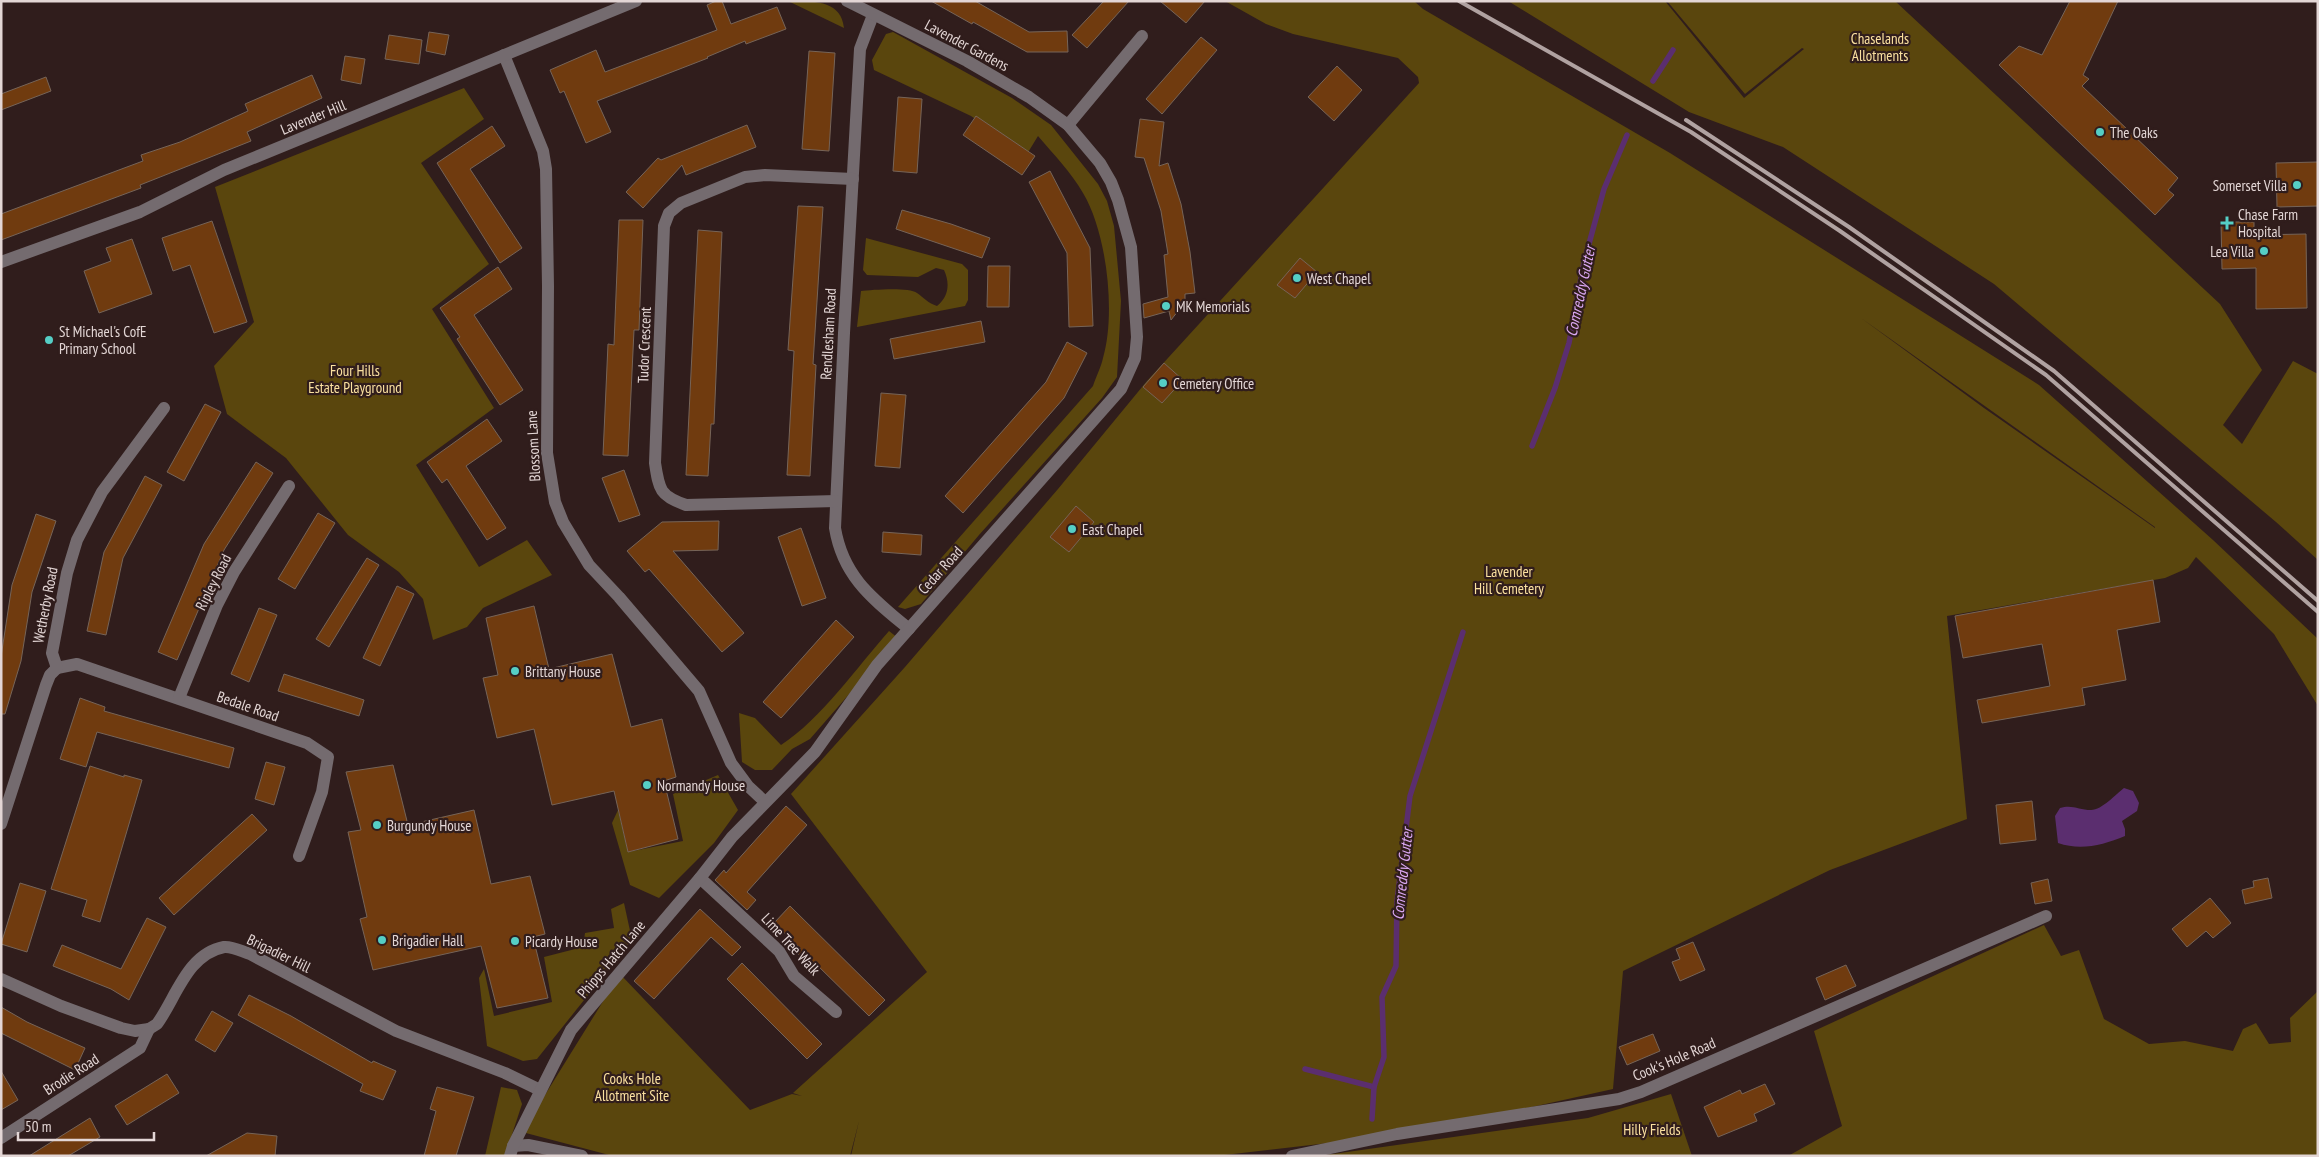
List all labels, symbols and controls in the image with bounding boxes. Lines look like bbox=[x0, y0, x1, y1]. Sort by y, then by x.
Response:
street label: Lavender Gardens bbox=[922, 15, 1012, 75]
park label: Chaselands Allotments bbox=[1851, 29, 1909, 65]
street label: Lavender Hill bbox=[278, 95, 349, 139]
place label: The Oaks bbox=[2110, 123, 2158, 142]
marker: The Oaks bbox=[2094, 126, 2106, 138]
place label: Somerset Villa bbox=[2213, 176, 2287, 195]
marker: Somerset Villa bbox=[2291, 179, 2303, 191]
place label: Chase Farm Hospital bbox=[2238, 205, 2298, 241]
marker: Chase Farm Hospital bbox=[2220, 216, 2234, 230]
water label: Comreddy Gutter bbox=[1561, 241, 1600, 338]
place label: Lea Villa bbox=[2210, 242, 2254, 261]
marker: Lea Villa bbox=[2258, 245, 2270, 257]
place label: West Chapel bbox=[1307, 269, 1371, 288]
marker: West Chapel bbox=[1291, 272, 1303, 284]
street label: Rendlesham Road bbox=[816, 288, 840, 380]
place label: MK Memorials bbox=[1176, 297, 1250, 316]
marker: MK Memorials bbox=[1160, 300, 1172, 312]
street label: Tudor Crescent bbox=[633, 307, 655, 383]
place label: St Michael's CofE Primary School bbox=[59, 322, 146, 358]
marker: St Michael's CofE Primary School bbox=[43, 334, 55, 346]
park label: Four Hills Estate Playground bbox=[308, 361, 402, 397]
place label: Cemetery Office bbox=[1173, 374, 1254, 393]
marker: Cemetery Office bbox=[1157, 377, 1169, 389]
street label: Blossom Lane bbox=[522, 410, 544, 482]
place label: East Chapel bbox=[1082, 520, 1143, 539]
marker: East Chapel bbox=[1066, 523, 1078, 535]
street label: Cedar Road bbox=[914, 542, 966, 598]
street label: Ripley Road bbox=[191, 551, 235, 613]
park label: Lavender Hill Cemetery bbox=[1474, 562, 1544, 598]
street label: Wetherby Road bbox=[28, 565, 62, 645]
place label: Brittany House bbox=[525, 662, 601, 681]
marker: Brittany House bbox=[509, 665, 521, 677]
street label: Bedale Road bbox=[215, 687, 281, 725]
place label: Normandy House bbox=[657, 776, 745, 795]
marker: Normandy House bbox=[641, 779, 653, 791]
place label: Burgundy House bbox=[387, 816, 471, 835]
marker: Burgundy House bbox=[371, 819, 383, 831]
water label: Comreddy Gutter bbox=[1387, 824, 1417, 921]
street label: Lime Tree Walk bbox=[757, 909, 825, 979]
street label: Phipps Hatch Lane bbox=[573, 916, 649, 1002]
street label: Brigadier Hill bbox=[244, 929, 314, 977]
place label: Brigadier Hall bbox=[392, 931, 464, 950]
place label: Picardy House bbox=[525, 932, 598, 951]
marker: Brigadier Hall bbox=[376, 934, 388, 946]
marker: Picardy House bbox=[509, 935, 521, 947]
street label: Cook's Hole Road bbox=[1630, 1033, 1718, 1085]
street label: Brodie Road bbox=[40, 1049, 102, 1099]
park label: Cooks Hole Allotment Site bbox=[595, 1069, 669, 1105]
scale bar bbox=[18, 1110, 154, 1142]
text: 50 m bbox=[25, 1117, 51, 1136]
park label: Hilly Fields bbox=[1623, 1120, 1681, 1139]

